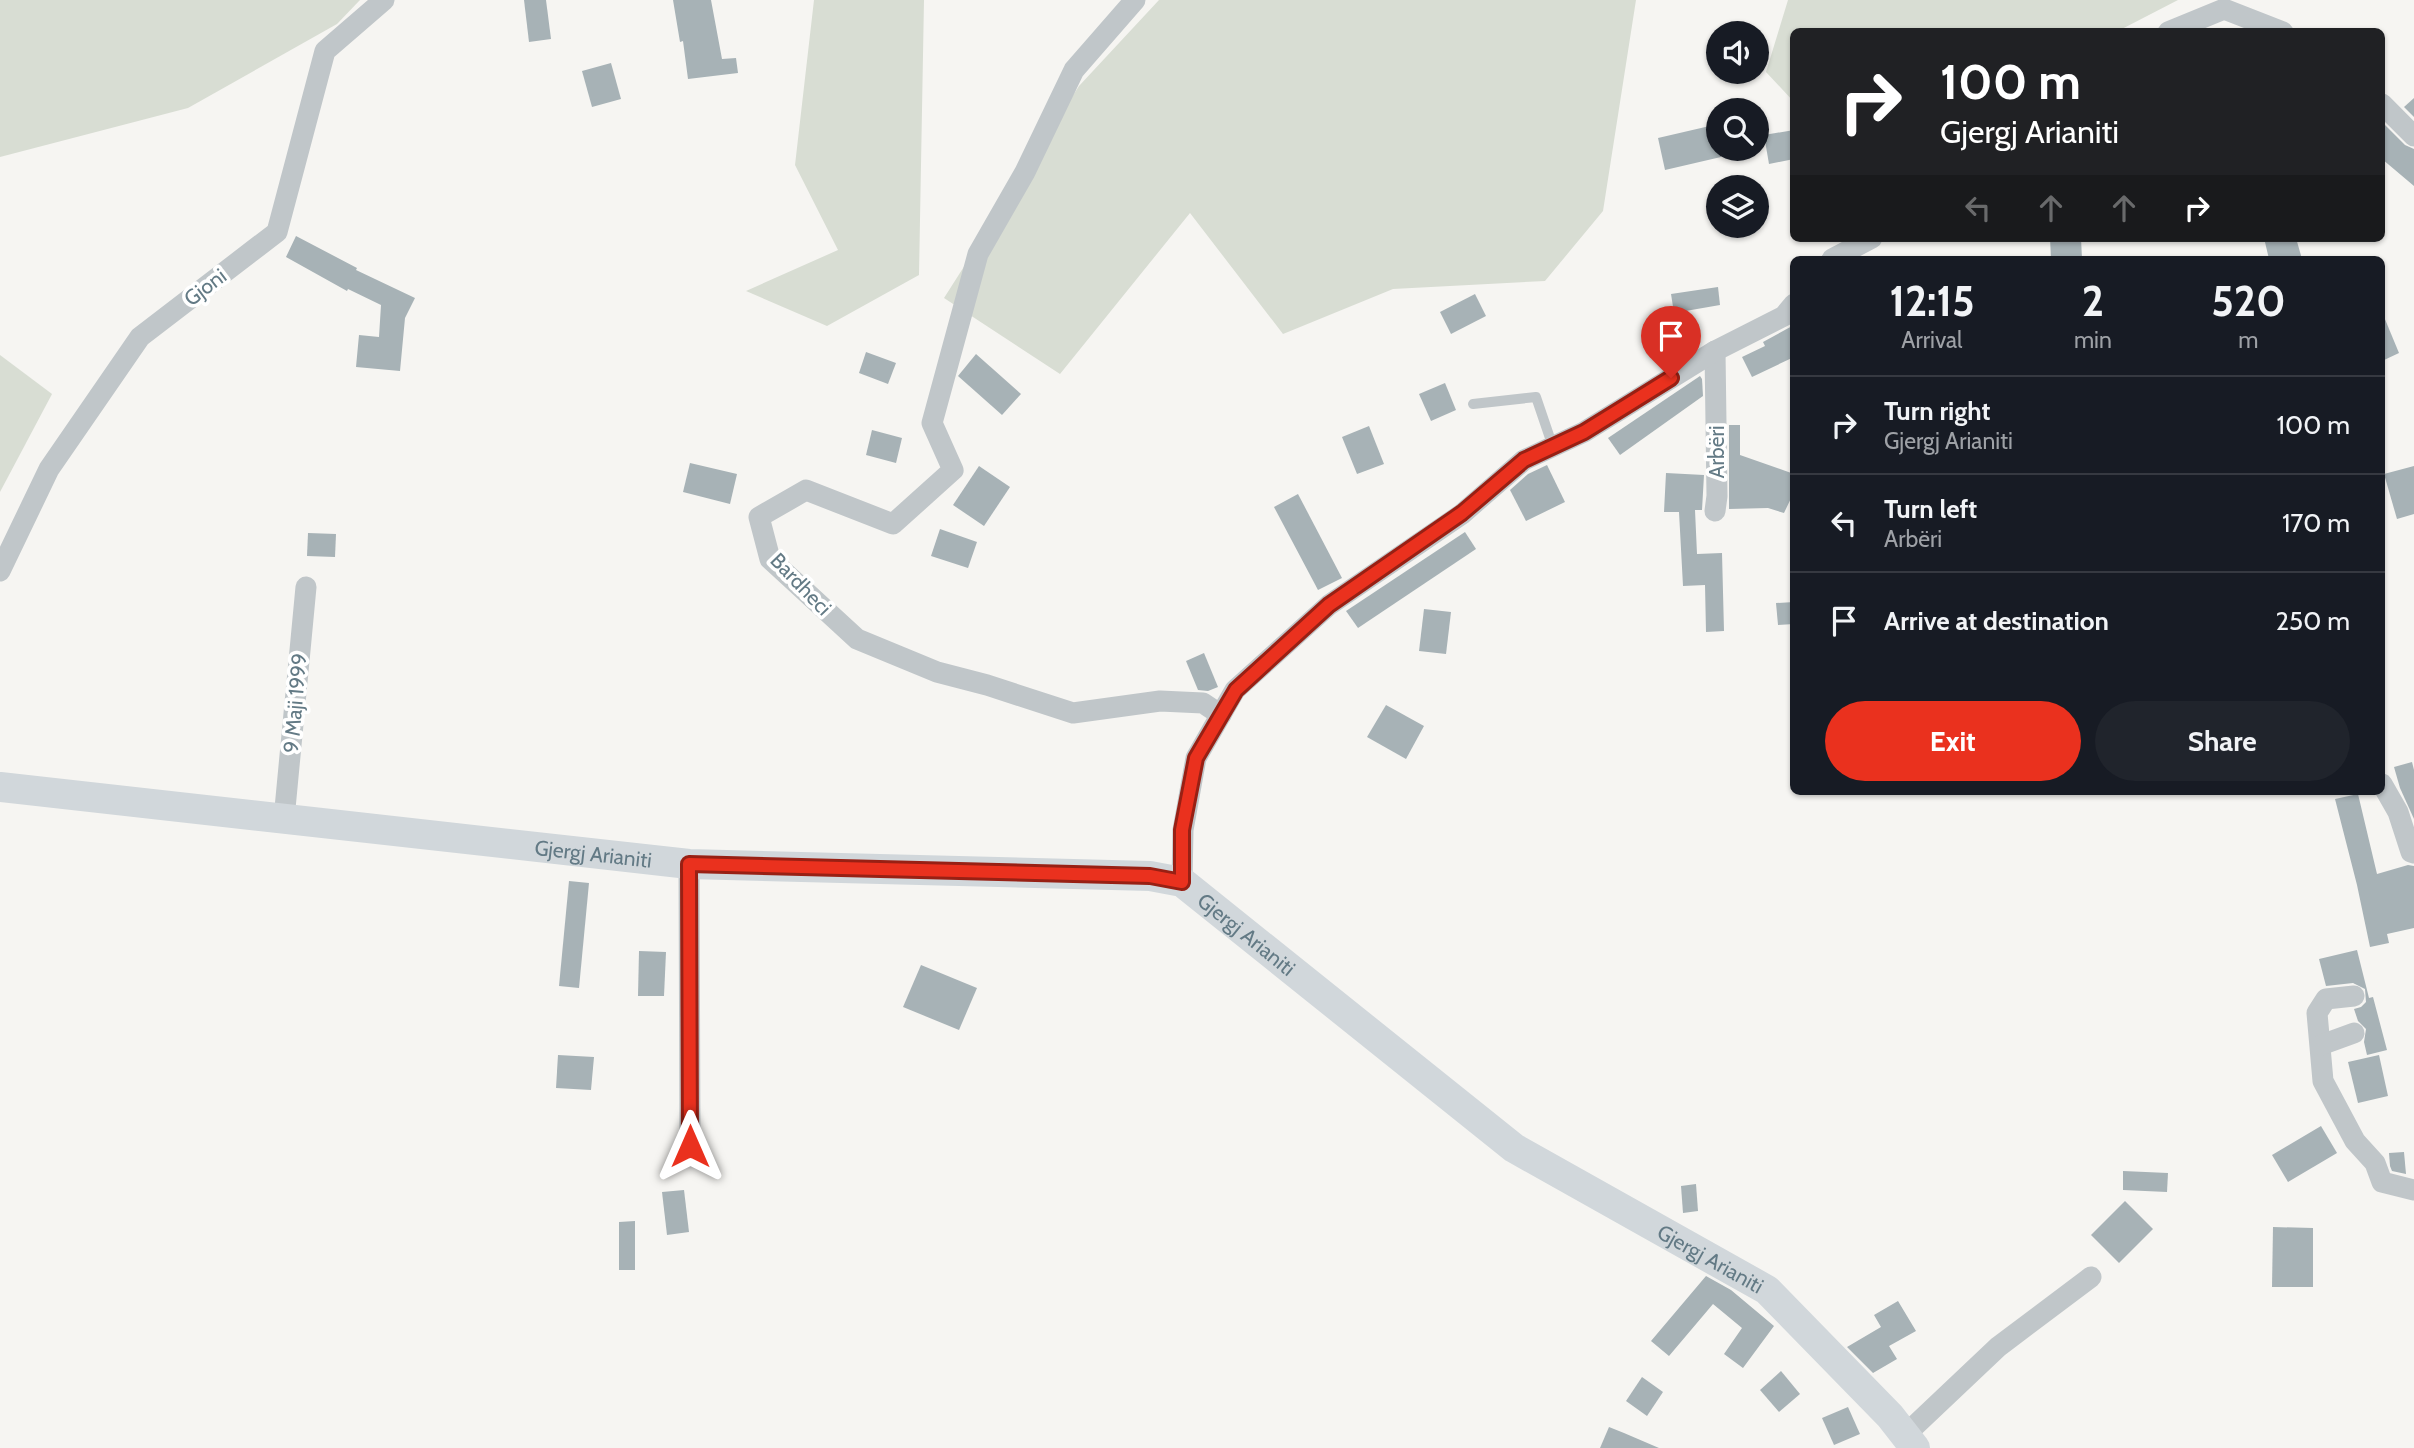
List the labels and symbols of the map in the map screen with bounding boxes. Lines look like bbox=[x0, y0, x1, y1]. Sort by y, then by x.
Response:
street label: Gjoni bbox=[179, 263, 232, 312]
pin bbox=[1641, 306, 1701, 378]
street label: Arbëri bbox=[1704, 425, 1729, 479]
street label: Bardheci bbox=[765, 548, 837, 620]
street label: 9 Maji 1999 bbox=[278, 652, 313, 754]
street label: Gjergj Arianiti bbox=[533, 834, 653, 872]
street label: Gjergj Arianiti bbox=[1193, 887, 1300, 980]
position arrow bbox=[653, 1109, 727, 1183]
street label: Gjergj Arianiti bbox=[1653, 1219, 1768, 1298]

